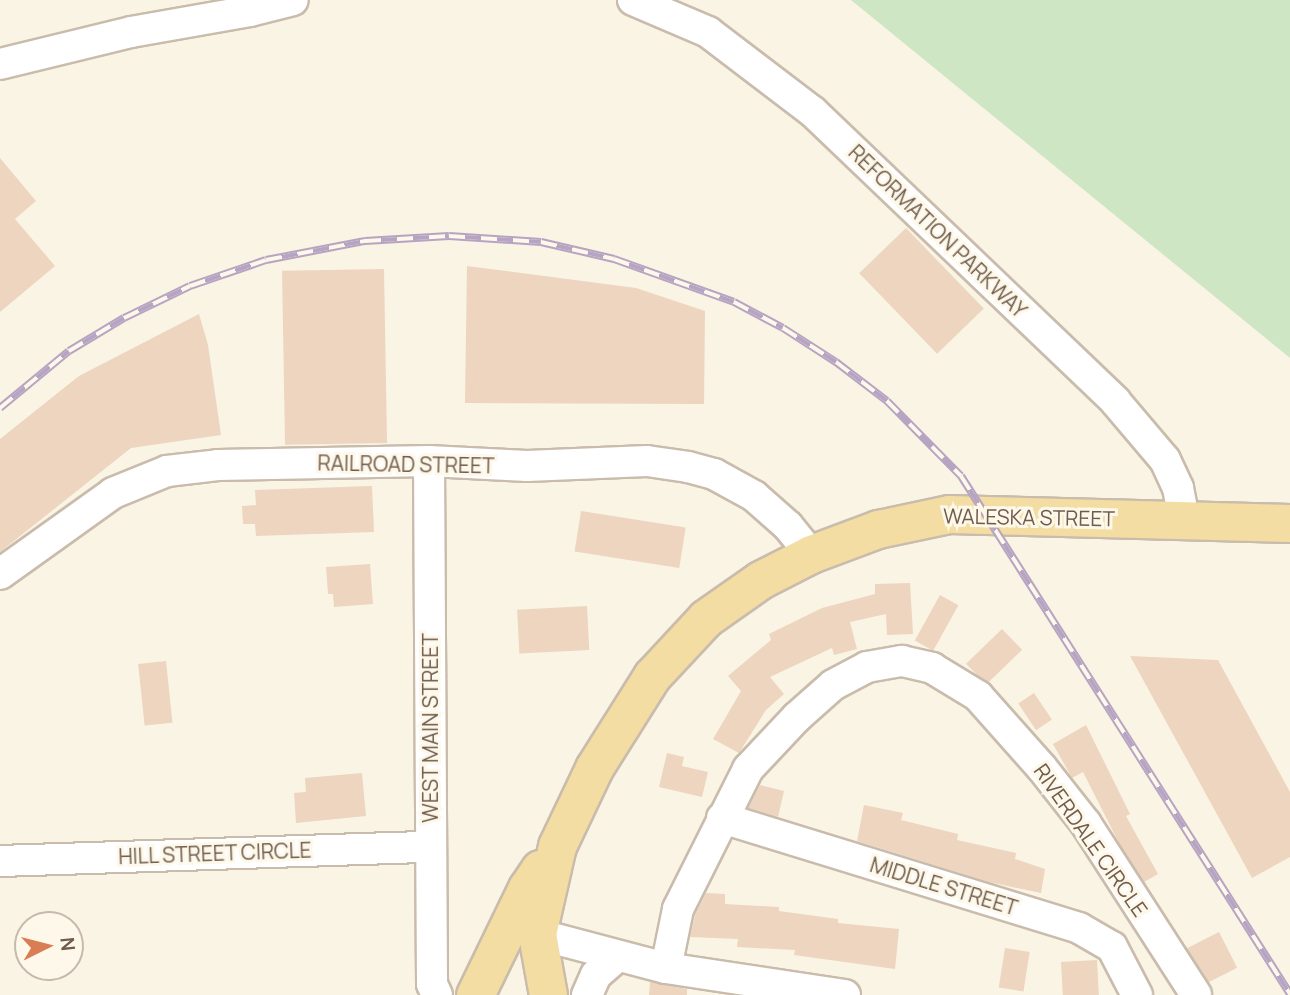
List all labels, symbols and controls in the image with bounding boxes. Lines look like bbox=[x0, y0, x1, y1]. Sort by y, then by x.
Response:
street label: REFORMATION PARKWAY bbox=[844, 139, 1032, 323]
street label: RAILROAD STREET bbox=[317, 450, 495, 478]
street label: WALESKA STREET bbox=[943, 503, 1115, 531]
street label: WEST MAIN STREET bbox=[417, 633, 443, 823]
street label: RIVERDALE CIRCLE bbox=[1029, 759, 1153, 921]
street label: HILL STREET CIRCLE bbox=[117, 837, 313, 869]
street label: MIDDLE STREET bbox=[867, 852, 1021, 920]
north arrow bbox=[14, 911, 84, 981]
text: N bbox=[54, 936, 82, 952]

